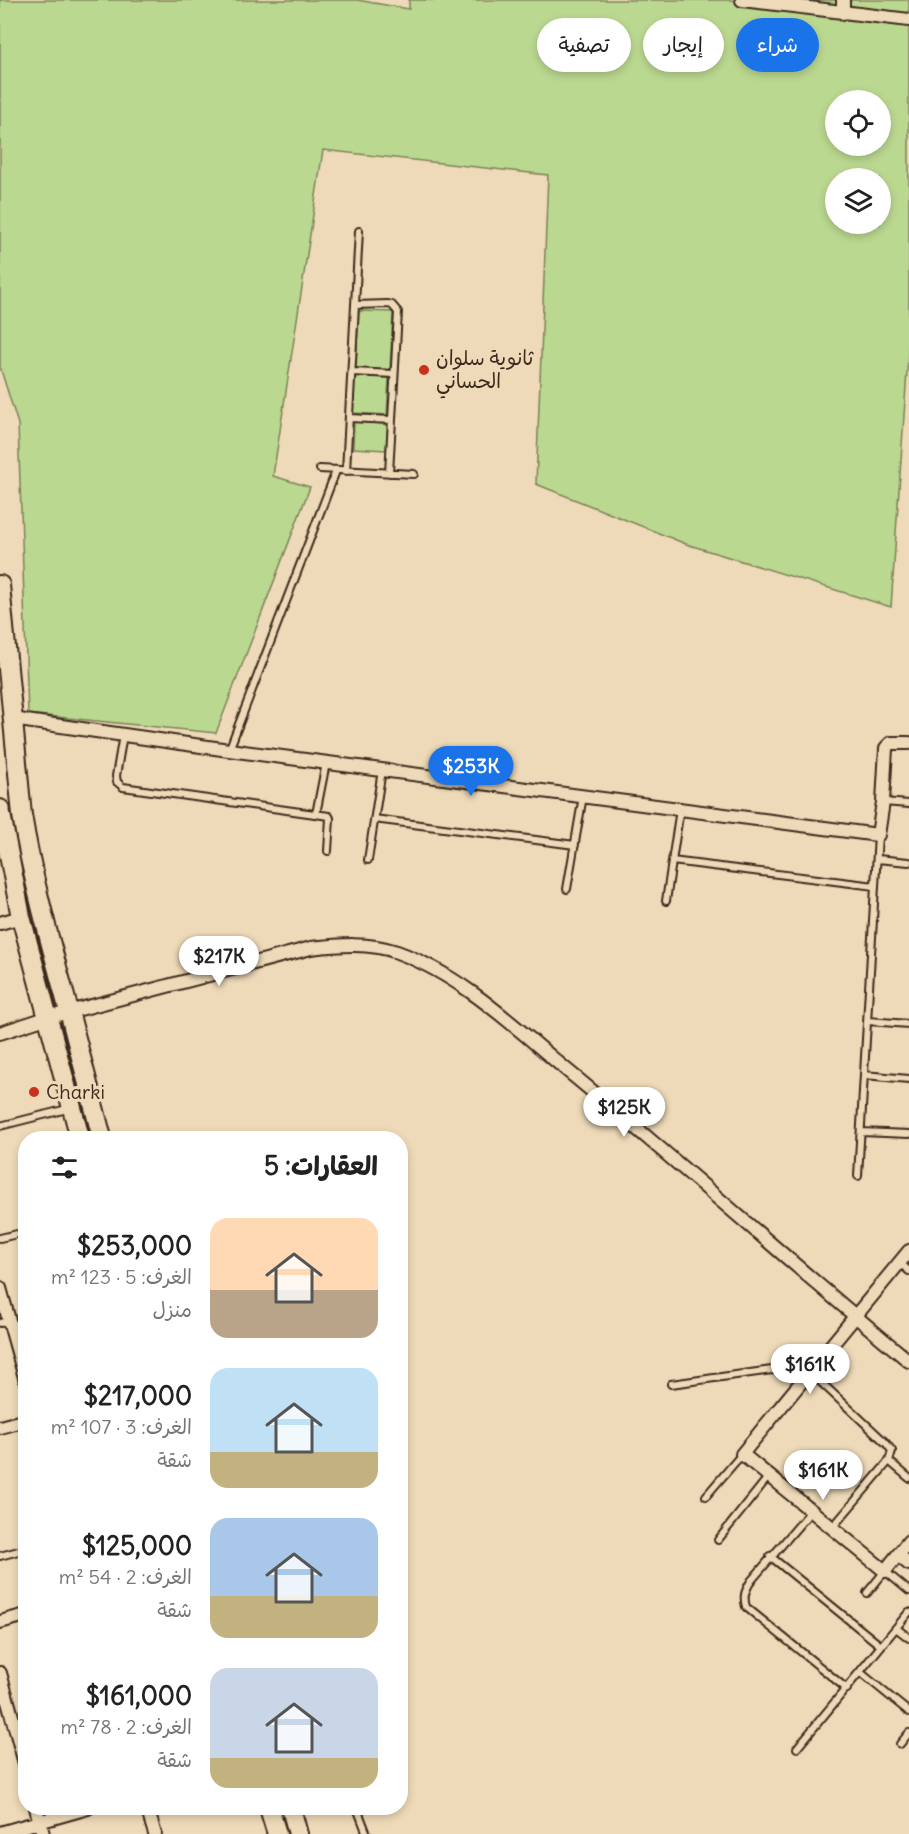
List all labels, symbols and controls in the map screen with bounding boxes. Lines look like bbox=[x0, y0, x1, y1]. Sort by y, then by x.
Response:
chip: تصفية bbox=[537, 18, 631, 72]
chip: إيجار bbox=[643, 18, 724, 72]
chip: شراء bbox=[736, 18, 819, 72]
map controls bbox=[825, 90, 891, 234]
button: locate bbox=[825, 90, 891, 156]
button: layers bbox=[825, 168, 891, 234]
place label: ثانوية سلوان الحساني bbox=[436, 345, 535, 399]
marker: ثانوية سلوان الحساني bbox=[417, 363, 431, 377]
pin: $253K bbox=[429, 746, 513, 797]
text: $253K bbox=[442, 753, 500, 778]
pin: $217K bbox=[177, 936, 261, 987]
text: $217K bbox=[193, 943, 245, 968]
place label: Charki bbox=[46, 1079, 105, 1104]
marker: Charki bbox=[27, 1085, 41, 1099]
pin: $125K bbox=[582, 1087, 666, 1138]
text: $125K bbox=[597, 1094, 651, 1119]
text: العقارات: 5 bbox=[264, 1149, 378, 1182]
icon: filters bbox=[48, 1151, 81, 1184]
text: $253,000 bbox=[77, 1229, 192, 1262]
icon: home bbox=[258, 1242, 330, 1314]
text: الغرف: 5 · 123 m² bbox=[51, 1264, 192, 1289]
text: منزل bbox=[153, 1297, 192, 1322]
pin: $161K bbox=[768, 1344, 852, 1395]
text: $161K bbox=[785, 1351, 835, 1376]
text: $217,000 bbox=[84, 1379, 192, 1412]
icon: home bbox=[258, 1392, 330, 1464]
text: الغرف: 3 · 107 m² bbox=[51, 1414, 192, 1439]
text: شقة bbox=[157, 1447, 192, 1472]
pin: $161K bbox=[781, 1450, 865, 1501]
text: $161K bbox=[798, 1457, 848, 1482]
text: $125,000 bbox=[82, 1529, 192, 1562]
icon: home bbox=[258, 1542, 330, 1614]
text: الغرف: 2 · 54 m² bbox=[59, 1564, 192, 1589]
text: شقة bbox=[157, 1597, 192, 1622]
text: $161,000 bbox=[86, 1679, 192, 1712]
icon: home bbox=[258, 1692, 330, 1764]
text: الغرف: 2 · 78 m² bbox=[61, 1714, 192, 1739]
text: شقة bbox=[157, 1747, 192, 1772]

